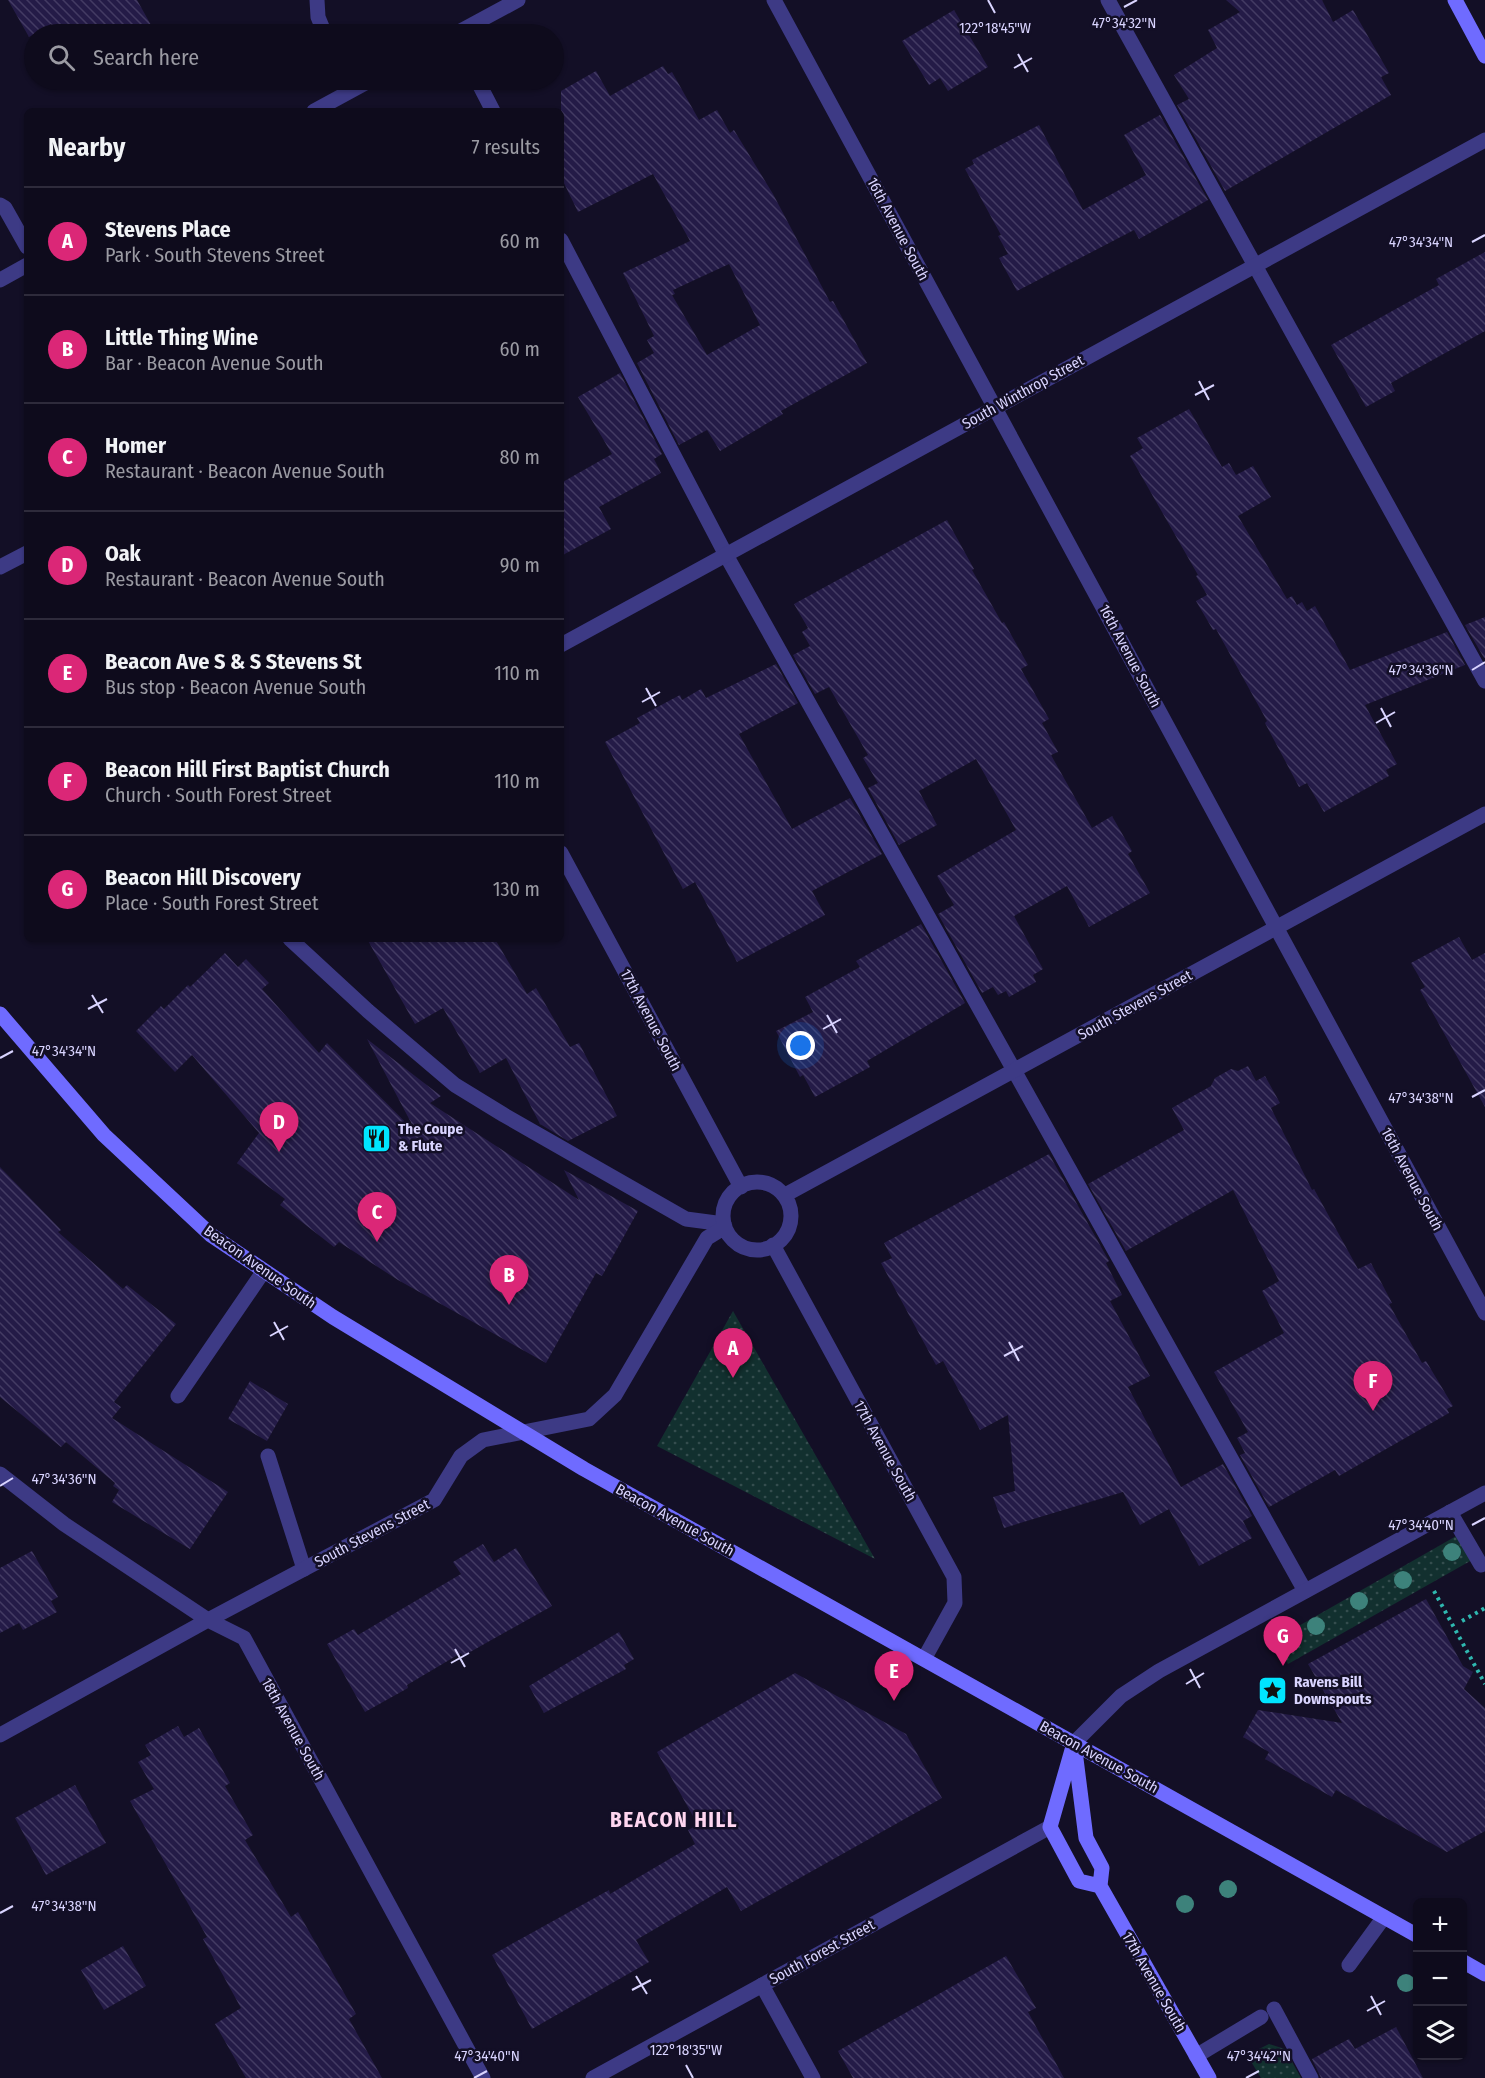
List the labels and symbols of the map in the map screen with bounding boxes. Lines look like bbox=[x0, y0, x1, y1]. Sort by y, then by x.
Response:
text: 47°34'32"N bbox=[1092, 14, 1156, 32]
text: 122°18'45"W bbox=[959, 19, 1031, 37]
street label: 16th Avenue South bbox=[863, 174, 933, 284]
text: 47°34'34"N bbox=[1389, 233, 1453, 251]
street label: South Winthrop Street bbox=[959, 351, 1087, 433]
street label: 16th Avenue South bbox=[1095, 601, 1165, 711]
text: 47°34'36"N bbox=[1388, 661, 1454, 679]
street label: 17th Avenue South bbox=[617, 966, 685, 1074]
street label: South Stevens Street bbox=[1075, 966, 1195, 1044]
your location bbox=[786, 1031, 815, 1060]
text: 47°34'34"N bbox=[32, 1042, 96, 1060]
text: 47°34'38"N bbox=[1388, 1089, 1454, 1107]
pin: D bbox=[260, 1102, 298, 1152]
place label: The Coupe & Flute bbox=[398, 1120, 463, 1155]
restaurant icon: The Coupe & Flute bbox=[361, 1122, 393, 1154]
street label: 16th Avenue South bbox=[1377, 1124, 1447, 1234]
pin: C bbox=[358, 1192, 397, 1242]
street label: Beacon Avenue South bbox=[200, 1222, 320, 1312]
pin: B bbox=[490, 1256, 528, 1305]
pin: A bbox=[714, 1328, 752, 1378]
pin: F bbox=[1354, 1362, 1392, 1411]
street label: 17th Avenue South bbox=[850, 1397, 920, 1505]
text: 47°34'36"N bbox=[31, 1470, 97, 1488]
street label: Beacon Avenue South bbox=[613, 1480, 737, 1560]
street label: South Stevens Street bbox=[311, 1495, 433, 1571]
text: 47°34'40"N bbox=[1388, 1516, 1454, 1534]
pin: G bbox=[1264, 1616, 1302, 1666]
pin: E bbox=[874, 1652, 914, 1701]
place label: Ravens Bill Downspouts bbox=[1294, 1673, 1372, 1708]
street label: 18th Avenue South bbox=[257, 1675, 329, 1783]
place icon: Ravens Bill Downspouts bbox=[1257, 1675, 1289, 1707]
street label: Beacon Avenue South bbox=[1037, 1717, 1161, 1797]
district label: BEACON HILL bbox=[610, 1807, 738, 1833]
text: 47°34'38"N bbox=[31, 1897, 97, 1915]
street label: South Forest Street bbox=[766, 1916, 878, 1988]
street label: 17th Avenue South bbox=[1118, 1929, 1190, 2035]
text: 122°18'35"W bbox=[650, 2041, 722, 2059]
text: 47°34'40"N bbox=[454, 2047, 520, 2065]
text: 47°34'42"N bbox=[1227, 2047, 1291, 2065]

